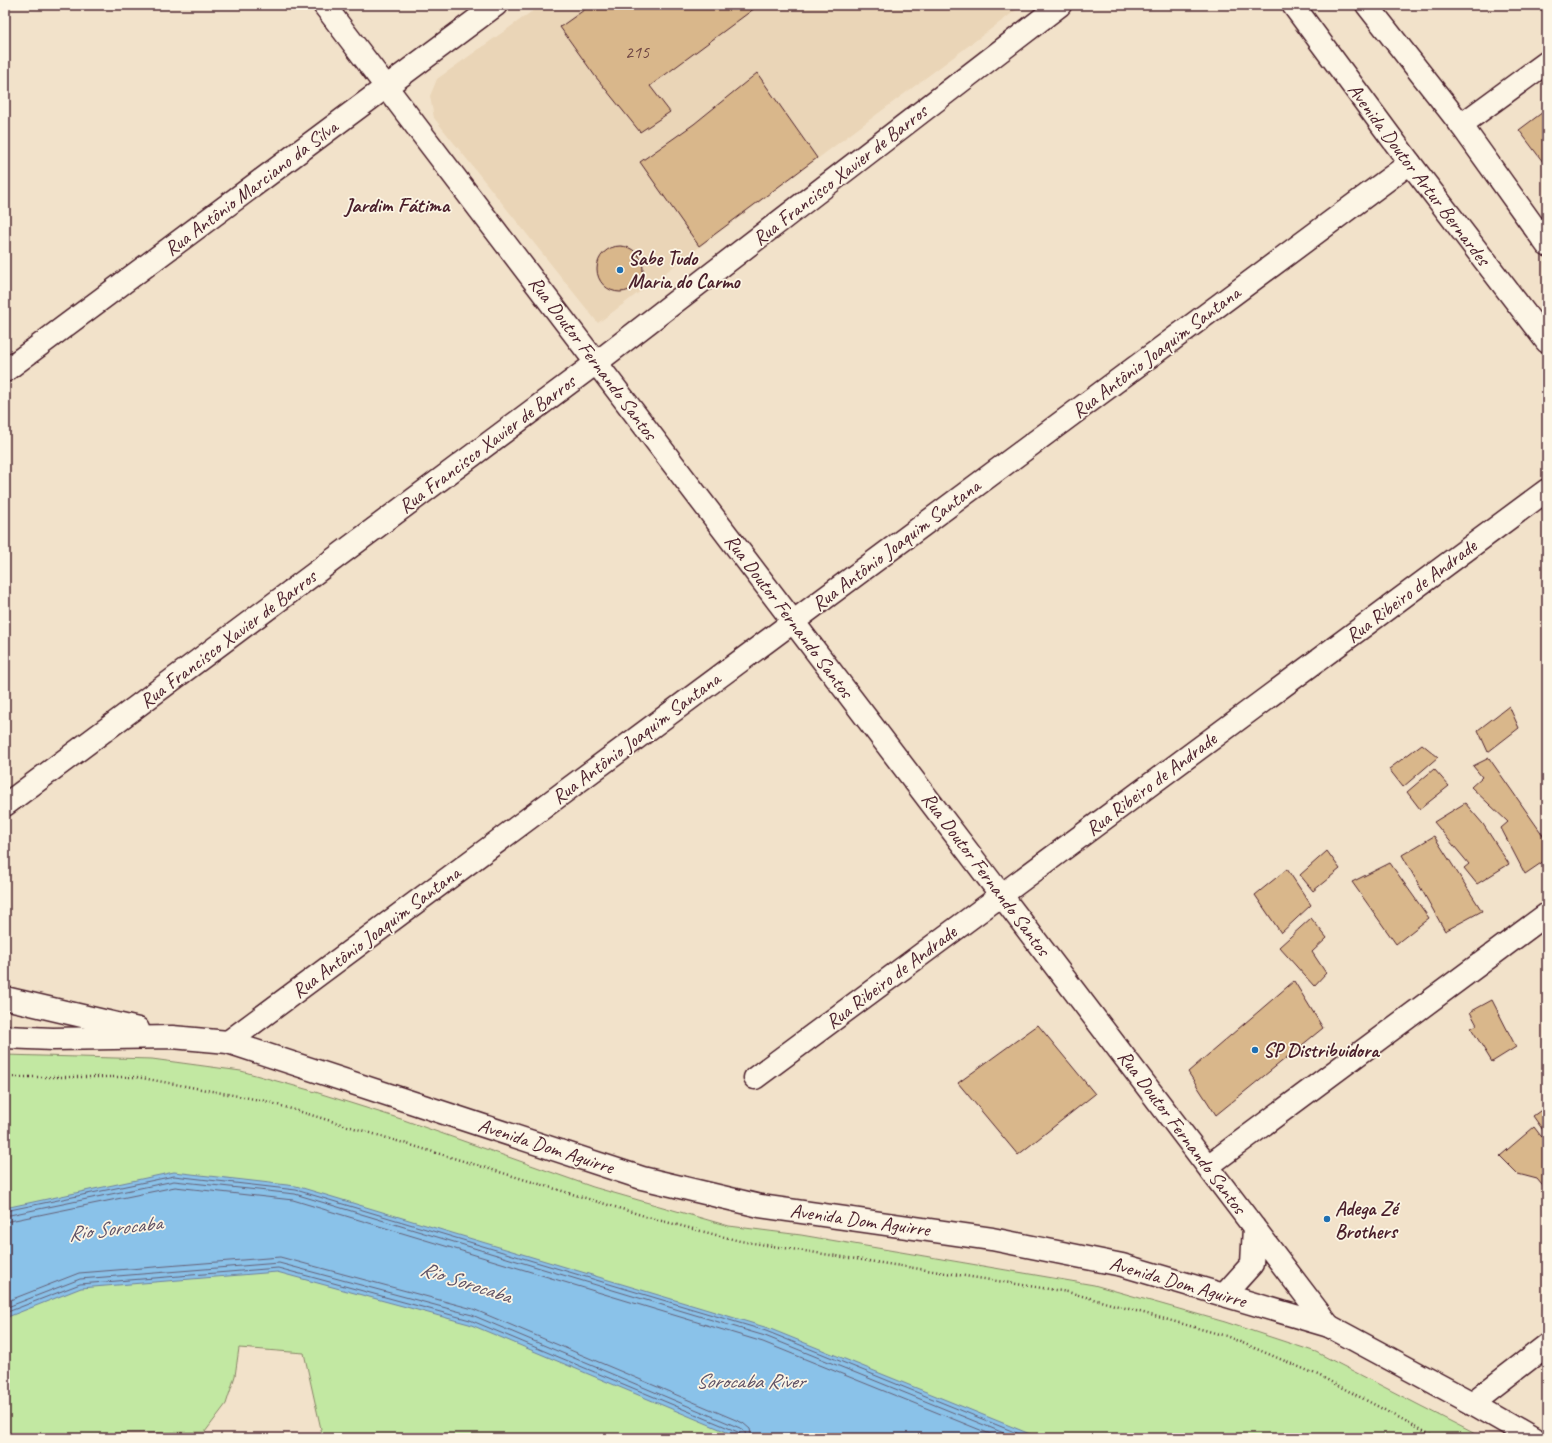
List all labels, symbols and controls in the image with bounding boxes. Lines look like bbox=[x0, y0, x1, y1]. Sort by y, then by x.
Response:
house number: 215 bbox=[625, 41, 650, 63]
street label: Avenida Doutor Artur Bernardes bbox=[1343, 78, 1497, 272]
street label: Rua Francisco Xavier de Barros bbox=[748, 98, 934, 251]
street label: Rua Antônio Marciano da Silva bbox=[159, 114, 344, 261]
district label: Jardim Fátima bbox=[343, 192, 451, 218]
place label: Sabe Tudo Maria do Carmo bbox=[628, 246, 741, 294]
marker: Sabe Tudo Maria do Carmo bbox=[615, 265, 625, 275]
street label: Rua Doutor Fernando Santos bbox=[523, 271, 664, 447]
street label: Rua Antônio Joaquim Santana bbox=[1067, 279, 1247, 423]
street label: Rua Francisco Xavier de Barros bbox=[394, 368, 582, 519]
street label: Rua Antônio Joaquim Santana bbox=[807, 472, 987, 616]
street label: Rua Doutor Fernando Santos bbox=[719, 529, 860, 705]
street label: Rua Ribeiro de Andrade bbox=[1341, 533, 1483, 648]
street label: Rua Francisco Xavier de Barros bbox=[135, 563, 323, 714]
street label: Rua Antônio Joaquim Santana bbox=[547, 665, 727, 809]
street label: Rua Ribeiro de Andrade bbox=[1081, 726, 1223, 841]
street label: Rua Doutor Fernando Santos bbox=[916, 787, 1057, 963]
street label: Rua Antônio Joaquim Santana bbox=[287, 859, 467, 1003]
street label: Rua Ribeiro de Andrade bbox=[821, 919, 963, 1034]
place label: SP Distribuidora bbox=[1263, 1038, 1380, 1063]
street label: Rua Doutor Fernando Santos bbox=[1112, 1045, 1253, 1221]
marker: SP Distribuidora bbox=[1250, 1045, 1260, 1055]
street label: Avenida Dom Aguirre bbox=[475, 1112, 618, 1180]
place label: Adega Zé Brothers bbox=[1335, 1196, 1401, 1244]
street label: Avenida Dom Aguirre bbox=[789, 1198, 933, 1242]
water label: Rio Sorocaba bbox=[67, 1209, 166, 1247]
marker: Adega Zé Brothers bbox=[1322, 1214, 1332, 1224]
street label: Avenida Dom Aguirre bbox=[1107, 1251, 1251, 1314]
water label: Rio Sorocaba bbox=[417, 1255, 517, 1310]
water label: Sorocaba River bbox=[696, 1368, 808, 1394]

